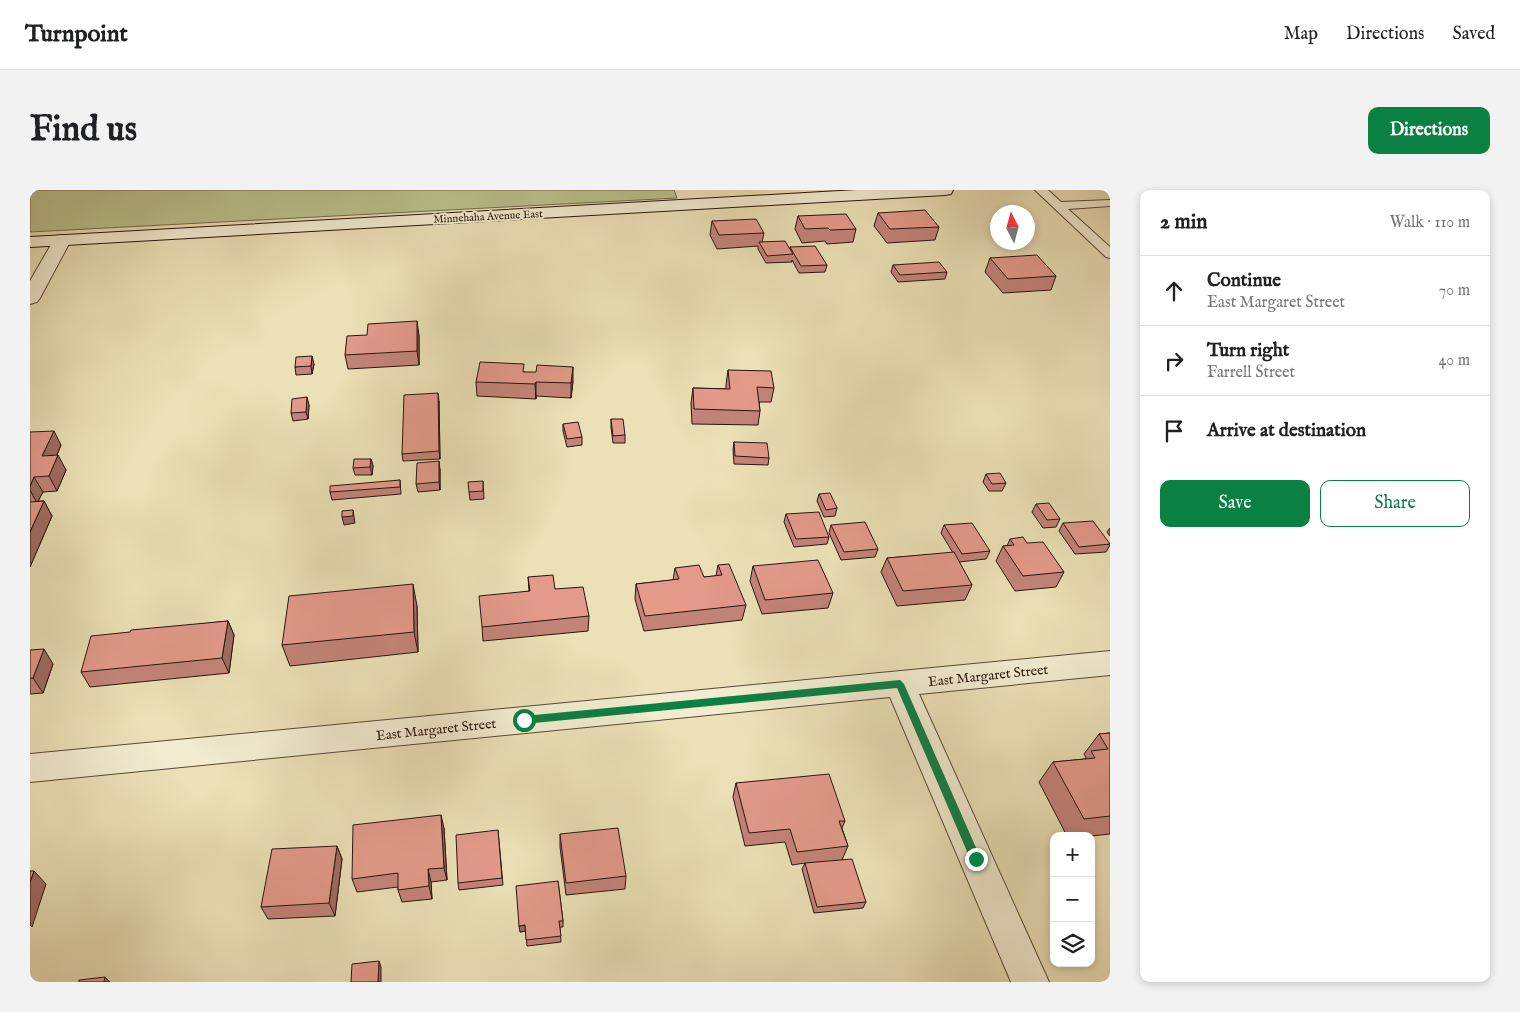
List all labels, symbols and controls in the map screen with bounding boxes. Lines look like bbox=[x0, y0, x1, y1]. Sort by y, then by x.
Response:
text: Turnpoint bbox=[25, 19, 128, 50]
text: Map bbox=[1284, 23, 1318, 46]
text: Directions bbox=[1346, 23, 1424, 46]
text: Saved bbox=[1452, 23, 1495, 46]
button: Directions bbox=[1368, 107, 1490, 154]
text: Find us bbox=[30, 108, 137, 153]
north arrow bbox=[990, 205, 1035, 250]
street label: Minnehaha Avenue East bbox=[433, 207, 543, 227]
text: 2 min bbox=[1160, 209, 1207, 236]
text: Walk · 110 m bbox=[1390, 213, 1470, 233]
text: Continue bbox=[1207, 269, 1281, 293]
icon: ahead bbox=[1160, 277, 1188, 305]
text: 70 m bbox=[1439, 281, 1470, 301]
text: East Margaret Street bbox=[1207, 293, 1345, 313]
text: Turn right bbox=[1207, 339, 1289, 363]
icon: right bbox=[1160, 347, 1188, 375]
text: 40 m bbox=[1438, 351, 1470, 371]
text: Farrell Street bbox=[1207, 363, 1295, 383]
icon: arrive bbox=[1160, 417, 1188, 445]
text: Arrive at destination bbox=[1207, 419, 1366, 443]
button: Save bbox=[1160, 480, 1310, 527]
button: Share bbox=[1320, 480, 1470, 527]
street label: East Margaret Street bbox=[927, 661, 1049, 691]
route start bbox=[513, 709, 536, 732]
street label: East Margaret Street bbox=[375, 715, 497, 745]
map controls bbox=[1050, 832, 1095, 967]
button: + bbox=[1050, 832, 1095, 877]
route end bbox=[965, 848, 988, 871]
button: − bbox=[1050, 877, 1095, 922]
button: layers bbox=[1050, 922, 1095, 967]

